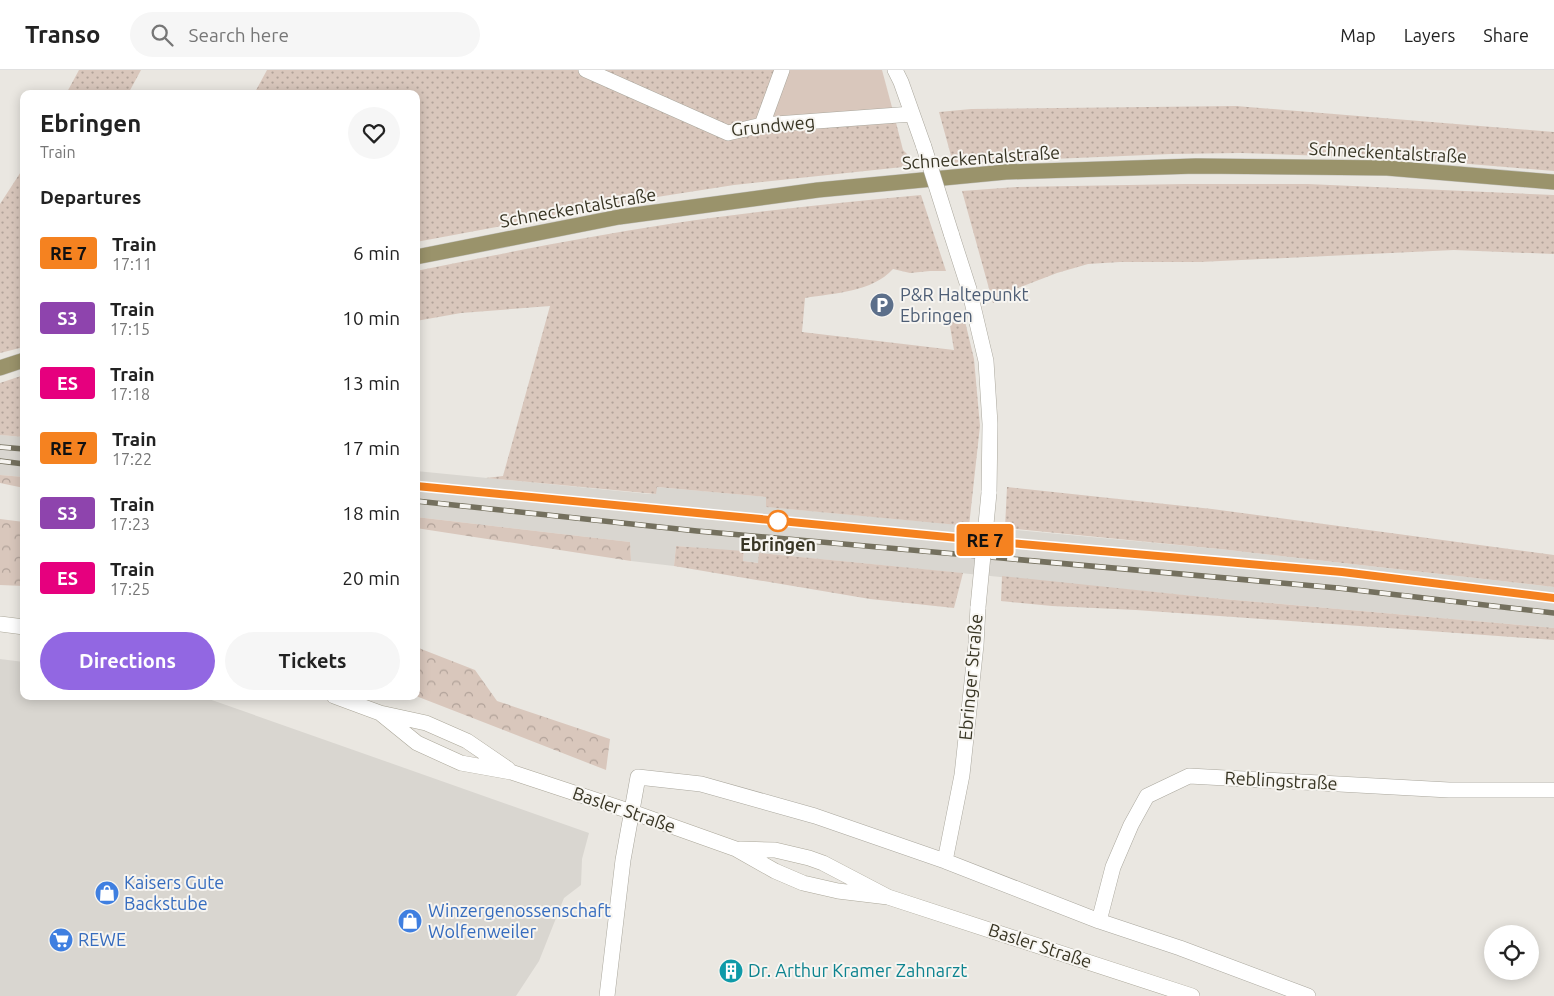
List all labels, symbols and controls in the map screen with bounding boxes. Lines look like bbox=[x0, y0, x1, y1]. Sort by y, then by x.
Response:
search box bbox=[130, 12, 480, 57]
text: Transo bbox=[25, 21, 100, 48]
icon: search bbox=[148, 21, 176, 49]
text: Search here bbox=[188, 24, 289, 46]
text: Map bbox=[1340, 25, 1376, 45]
text: Layers bbox=[1404, 25, 1455, 45]
text: Share bbox=[1483, 25, 1529, 45]
button: heart bbox=[348, 107, 400, 159]
text: Ebringen bbox=[40, 110, 141, 137]
street label: Grundweg bbox=[730, 111, 816, 139]
street label: Schneckentalstraße bbox=[1308, 138, 1468, 166]
street label: Schneckentalstraße bbox=[901, 142, 1061, 173]
text: Train bbox=[40, 143, 76, 161]
street label: Schneckentalstraße bbox=[498, 183, 658, 231]
text: Departures bbox=[40, 186, 141, 208]
text: Train bbox=[112, 233, 157, 255]
text: 6 min bbox=[353, 242, 400, 264]
text: RE 7 bbox=[50, 243, 87, 263]
text: 17:11 bbox=[112, 255, 152, 273]
place label: P&R Haltepunkt Ebringen bbox=[900, 284, 1029, 325]
parking icon: P&R Haltepunkt Ebringen bbox=[869, 292, 895, 318]
text: Train bbox=[110, 298, 155, 320]
text: 10 min bbox=[342, 307, 400, 329]
text: S3 bbox=[57, 308, 78, 328]
text: 17:15 bbox=[110, 320, 150, 338]
text: Train bbox=[110, 363, 155, 385]
text: 13 min bbox=[342, 372, 400, 394]
text: ES bbox=[57, 373, 78, 393]
text: 17:18 bbox=[110, 385, 150, 403]
text: Train bbox=[112, 428, 157, 450]
text: 17 min bbox=[342, 437, 400, 459]
text: RE 7 bbox=[50, 438, 87, 458]
text: 17:22 bbox=[112, 450, 152, 468]
text: Train bbox=[110, 493, 155, 515]
text: 18 min bbox=[342, 502, 400, 524]
text: S3 bbox=[57, 503, 78, 523]
marker: Ebringen bbox=[767, 510, 789, 532]
text: 17:23 bbox=[110, 515, 150, 533]
line badge: RE 7 bbox=[950, 524, 1020, 556]
text: RE 7 bbox=[967, 530, 1003, 550]
place label: Ebringen bbox=[740, 534, 816, 554]
text: Train bbox=[110, 558, 155, 580]
text: 20 min bbox=[342, 567, 400, 589]
text: ES bbox=[57, 568, 78, 588]
text: 17:25 bbox=[110, 580, 150, 598]
street label: Ebringer Straße bbox=[955, 613, 985, 741]
button: Directions bbox=[40, 632, 215, 690]
button: Tickets bbox=[225, 632, 400, 690]
street label: Reblingstraße bbox=[1224, 767, 1338, 793]
street label: Basler Straße bbox=[570, 782, 678, 836]
place label: Kaisers Gute Backstube bbox=[124, 872, 224, 913]
shop icon: Kaisers Gute Backstube bbox=[94, 880, 120, 906]
place label: Winzergenossenschaft Wolfenweiler bbox=[428, 900, 611, 941]
shop icon: Winzergenossenschaft Wolfenweiler bbox=[397, 908, 423, 934]
street label: Basler Straße bbox=[986, 919, 1094, 971]
map controls bbox=[1484, 925, 1539, 980]
button: locate bbox=[1484, 925, 1539, 980]
supermarket icon: REWE bbox=[48, 927, 74, 953]
place label: REWE bbox=[78, 929, 126, 949]
building icon: Dr. Arthur Kramer Zahnarzt bbox=[718, 958, 744, 984]
place label: Dr. Arthur Kramer Zahnarzt bbox=[748, 960, 967, 980]

